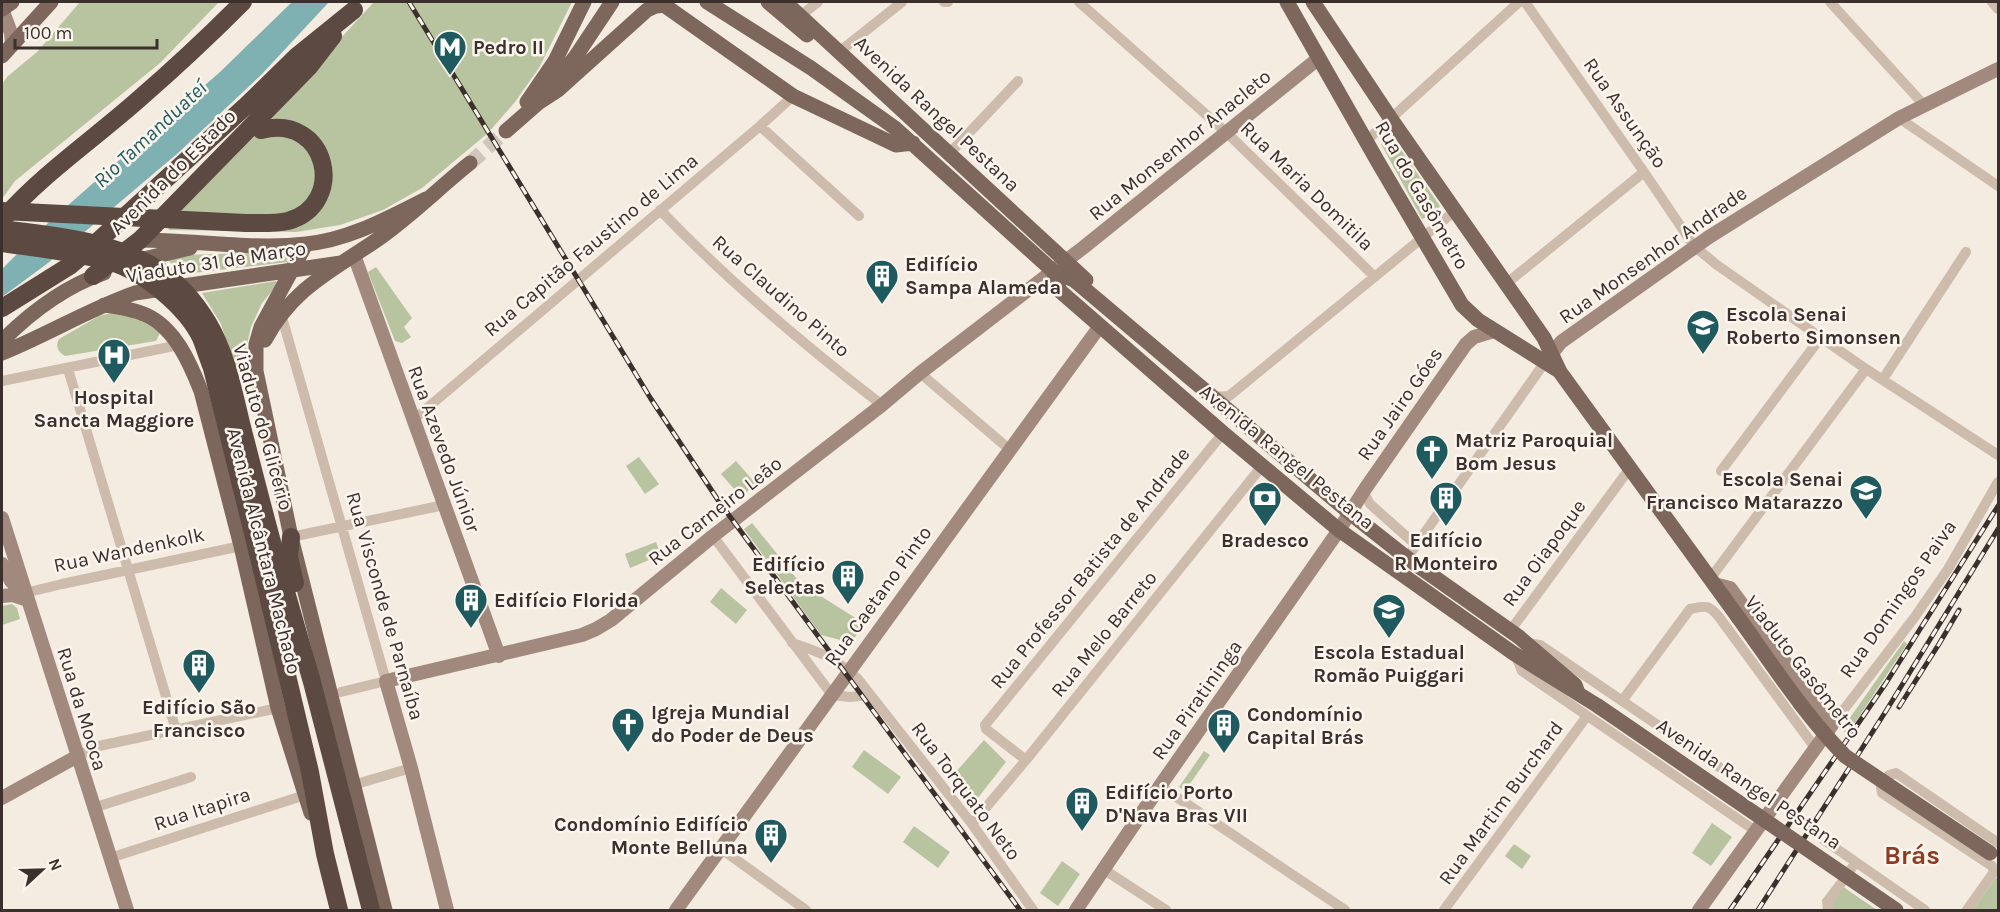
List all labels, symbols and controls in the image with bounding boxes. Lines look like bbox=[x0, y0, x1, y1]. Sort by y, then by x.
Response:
scale bar bbox=[15, 12, 158, 50]
text: 100 m bbox=[24, 22, 72, 44]
metro station icon: Pedro II bbox=[432, 29, 468, 76]
street label: Avenida Rangel Pestana bbox=[850, 31, 1024, 197]
place label: Pedro II bbox=[473, 36, 544, 59]
street label: Rua Assunção bbox=[1579, 54, 1671, 172]
street label: Rua Monsenhor Anacleto bbox=[1085, 65, 1275, 225]
water label: Rio Tamanduateí bbox=[88, 74, 213, 193]
street label: Avenida do Estado bbox=[106, 105, 240, 239]
street label: Rua Maria Domitila bbox=[1236, 117, 1378, 255]
street label: Rua do Gasômetro bbox=[1370, 117, 1474, 273]
street label: Rua Capitão Faustino de Lima bbox=[479, 149, 703, 341]
street label: Rua Monsenhor Andrade bbox=[1555, 181, 1751, 329]
street label: Rua Claudino Pinto bbox=[708, 230, 854, 362]
street label: Viaduto 31 de Março bbox=[124, 236, 308, 288]
place label: Edifício Sampa Alameda bbox=[905, 253, 1061, 299]
building icon: Edifício Sampa Alameda bbox=[864, 258, 900, 305]
place label: Escola Senai Roberto Simonsen bbox=[1726, 303, 1901, 349]
school or university icon: Escola Senai Roberto Simonsen bbox=[1685, 308, 1721, 355]
hospital icon: Hospital Sancta Maggiore bbox=[96, 337, 132, 384]
street label: Viaduto do Glicério bbox=[228, 341, 298, 513]
street label: Rua Jairo Góes bbox=[1353, 343, 1447, 465]
street label: Rua Azevedo Júnior bbox=[403, 363, 485, 536]
street label: Avenida Rangel Pestana bbox=[1195, 380, 1379, 534]
place label: Hospital Sancta Maggiore bbox=[34, 386, 194, 432]
street label: Avenida Alcântara Machado bbox=[222, 425, 306, 677]
place label: Matriz Paroquial Bom Jesus bbox=[1455, 429, 1613, 475]
church icon: Matriz Paroquial Bom Jesus bbox=[1414, 433, 1450, 480]
street label: Rua Professor Batista de Andrade bbox=[985, 443, 1195, 693]
street label: Rua Carneiro Leão bbox=[644, 452, 786, 570]
place label: Escola Senai Francisco Matarazzo bbox=[1646, 468, 1843, 514]
school or university icon: Escola Senai Francisco Matarazzo bbox=[1848, 473, 1884, 520]
bank icon: Bradesco bbox=[1247, 480, 1283, 527]
building icon: Edifício R Monteiro bbox=[1428, 480, 1464, 527]
street label: Rua Visconde de Parnaíba bbox=[341, 489, 429, 723]
street label: Rua Oiapoque bbox=[1497, 495, 1591, 611]
street label: Rua Domingos Paiva bbox=[1835, 516, 1961, 682]
street label: Rua Caetano Pinto bbox=[819, 521, 937, 671]
street label: Rua Wandenkolk bbox=[51, 523, 207, 577]
place label: Bradesco bbox=[1221, 529, 1309, 552]
place label: Edifício R Monteiro bbox=[1394, 529, 1498, 575]
place label: Edifício Selectas bbox=[744, 553, 825, 599]
building icon: Edifício Selectas bbox=[830, 558, 866, 605]
street label: Rua Melo Barreto bbox=[1046, 566, 1162, 702]
building icon: Edifício Florida bbox=[453, 582, 489, 629]
place label: Edifício Florida bbox=[494, 589, 639, 612]
street label: Viaduto Gasômetro bbox=[1740, 591, 1866, 743]
school or university icon: Escola Estadual Romão Puiggari bbox=[1371, 592, 1407, 639]
street label: Rua Piratininga bbox=[1147, 636, 1247, 764]
place label: Escola Estadual Romão Puiggari bbox=[1313, 641, 1465, 687]
street label: Rua da Mooca bbox=[52, 644, 112, 774]
building icon: Edifício São Francisco bbox=[181, 647, 217, 694]
place label: Edifício São Francisco bbox=[142, 696, 256, 742]
place label: Igreja Mundial do Poder de Deus bbox=[651, 701, 814, 747]
place label: Condomínio Capital Brás bbox=[1247, 703, 1364, 749]
church icon: Igreja Mundial do Poder de Deus bbox=[610, 706, 646, 753]
building icon: Condomínio Capital Brás bbox=[1206, 707, 1242, 754]
street label: Avenida Rangel Pestana bbox=[1652, 714, 1846, 854]
street label: Rua Torquato Neto bbox=[907, 717, 1025, 865]
street label: Rua Martim Burchard bbox=[1434, 717, 1568, 889]
place label: Edifício Porto D'Nava Bras VII bbox=[1105, 781, 1248, 827]
street label: Rua Itapira bbox=[151, 783, 253, 835]
building icon: Edifício Porto D'Nava Bras VII bbox=[1064, 785, 1100, 832]
place label: Condomínio Edifício Monte Belluna bbox=[554, 813, 748, 859]
building icon: Condomínio Edifício Monte Belluna bbox=[753, 817, 789, 864]
north arrow bbox=[12, 840, 72, 900]
district label: Brás bbox=[1884, 840, 1940, 871]
text: N bbox=[44, 856, 66, 873]

